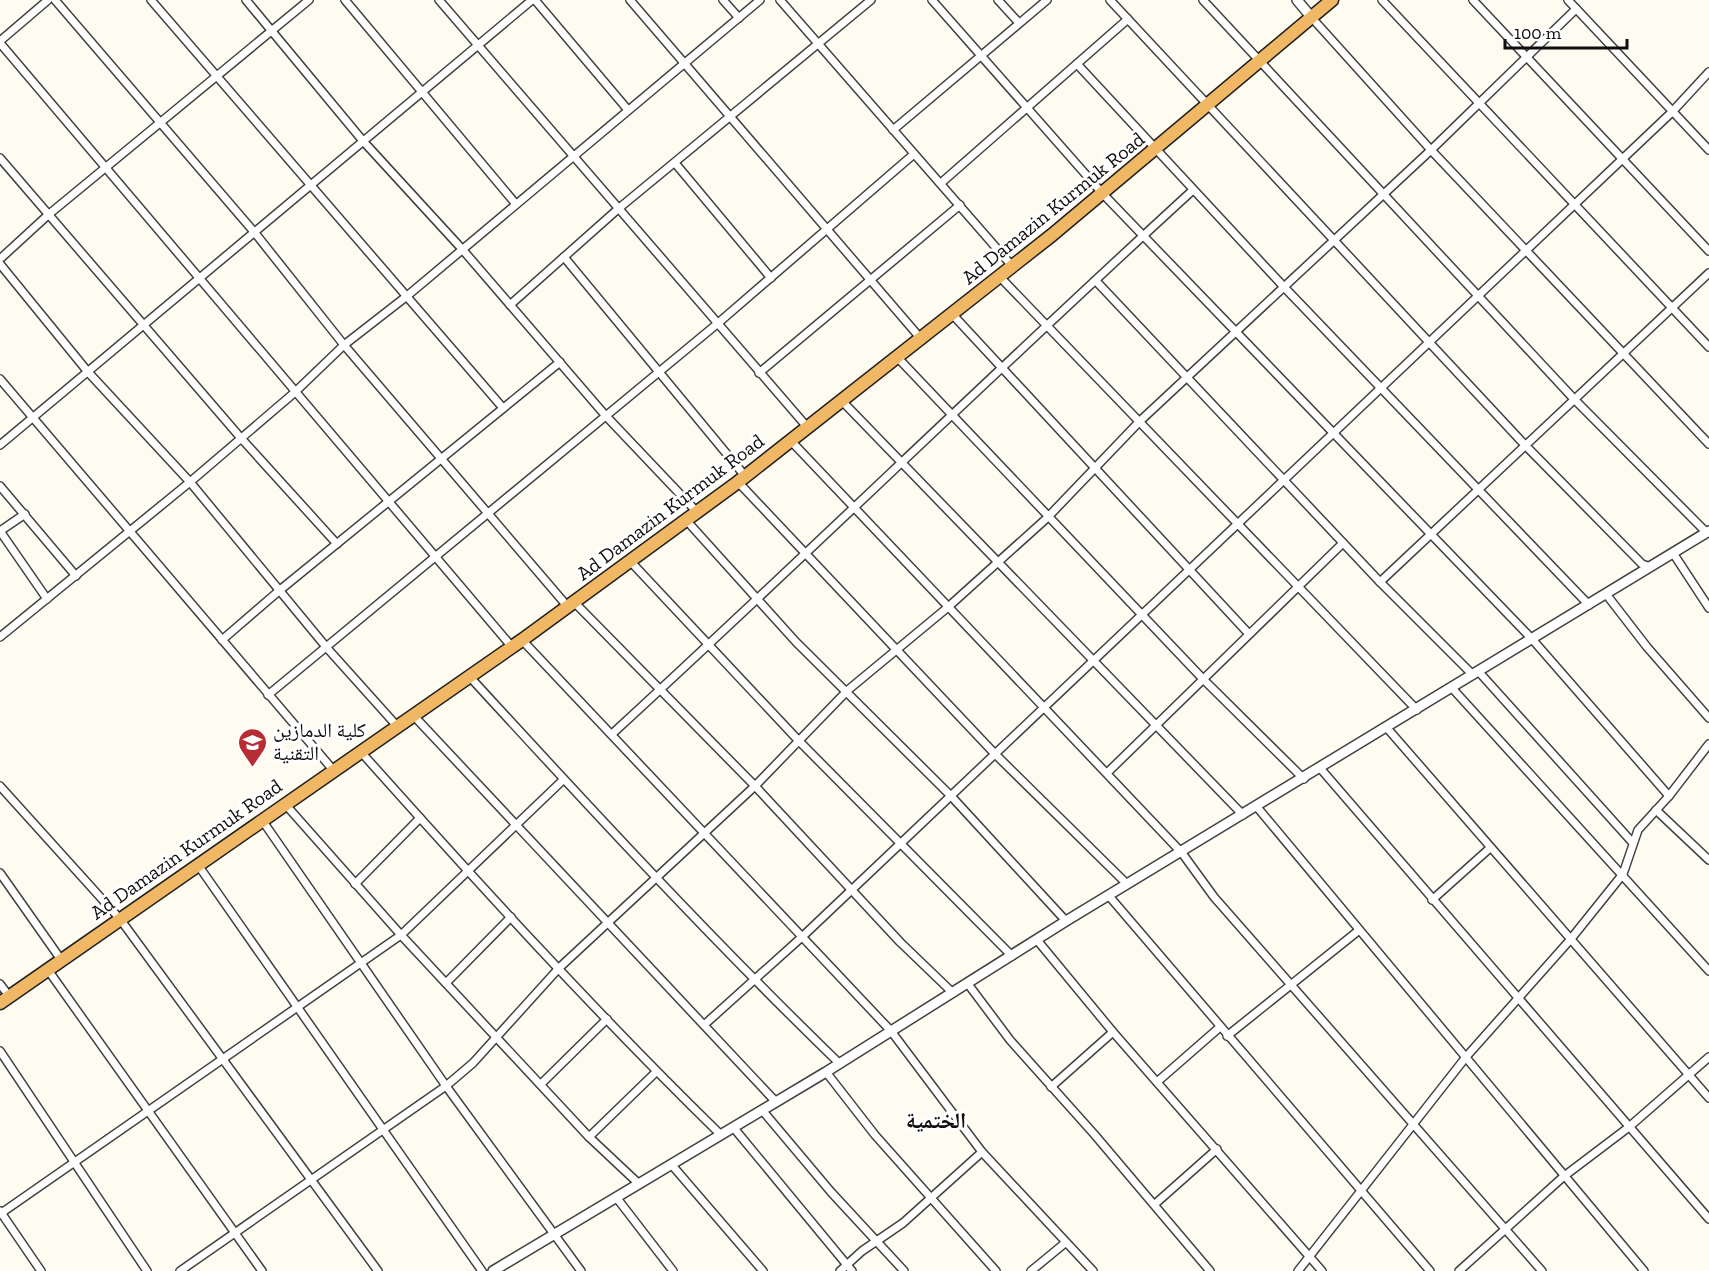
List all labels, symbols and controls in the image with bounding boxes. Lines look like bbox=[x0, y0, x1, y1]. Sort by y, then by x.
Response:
scale bar bbox=[1505, 12, 1626, 50]
text: 100 m bbox=[1514, 22, 1562, 44]
street label: Ad Damazin Kurmuk Road bbox=[957, 127, 1149, 289]
street label: Ad Damazin Kurmuk Road bbox=[572, 429, 768, 585]
place label: كلية الدمازين التقنية bbox=[273, 718, 366, 765]
school or university icon: كلية الدمازين التقنية bbox=[236, 726, 268, 768]
street label: Ad Damazin Kurmuk Road bbox=[86, 774, 286, 924]
district label: الختمية bbox=[906, 1107, 966, 1134]

